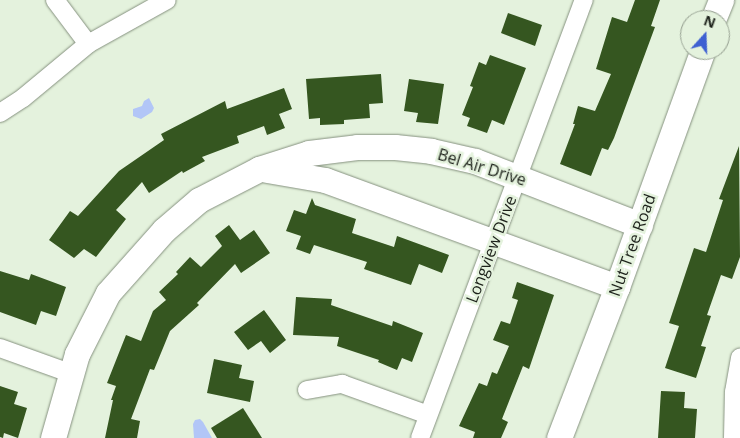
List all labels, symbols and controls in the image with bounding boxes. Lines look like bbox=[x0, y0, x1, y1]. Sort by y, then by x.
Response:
north arrow bbox=[680, 10, 730, 60]
text: N bbox=[701, 10, 719, 32]
street label: Bel Air Drive bbox=[435, 144, 529, 190]
street label: Nut Tree Road bbox=[605, 191, 659, 299]
street label: Longview Drive bbox=[462, 193, 520, 305]

